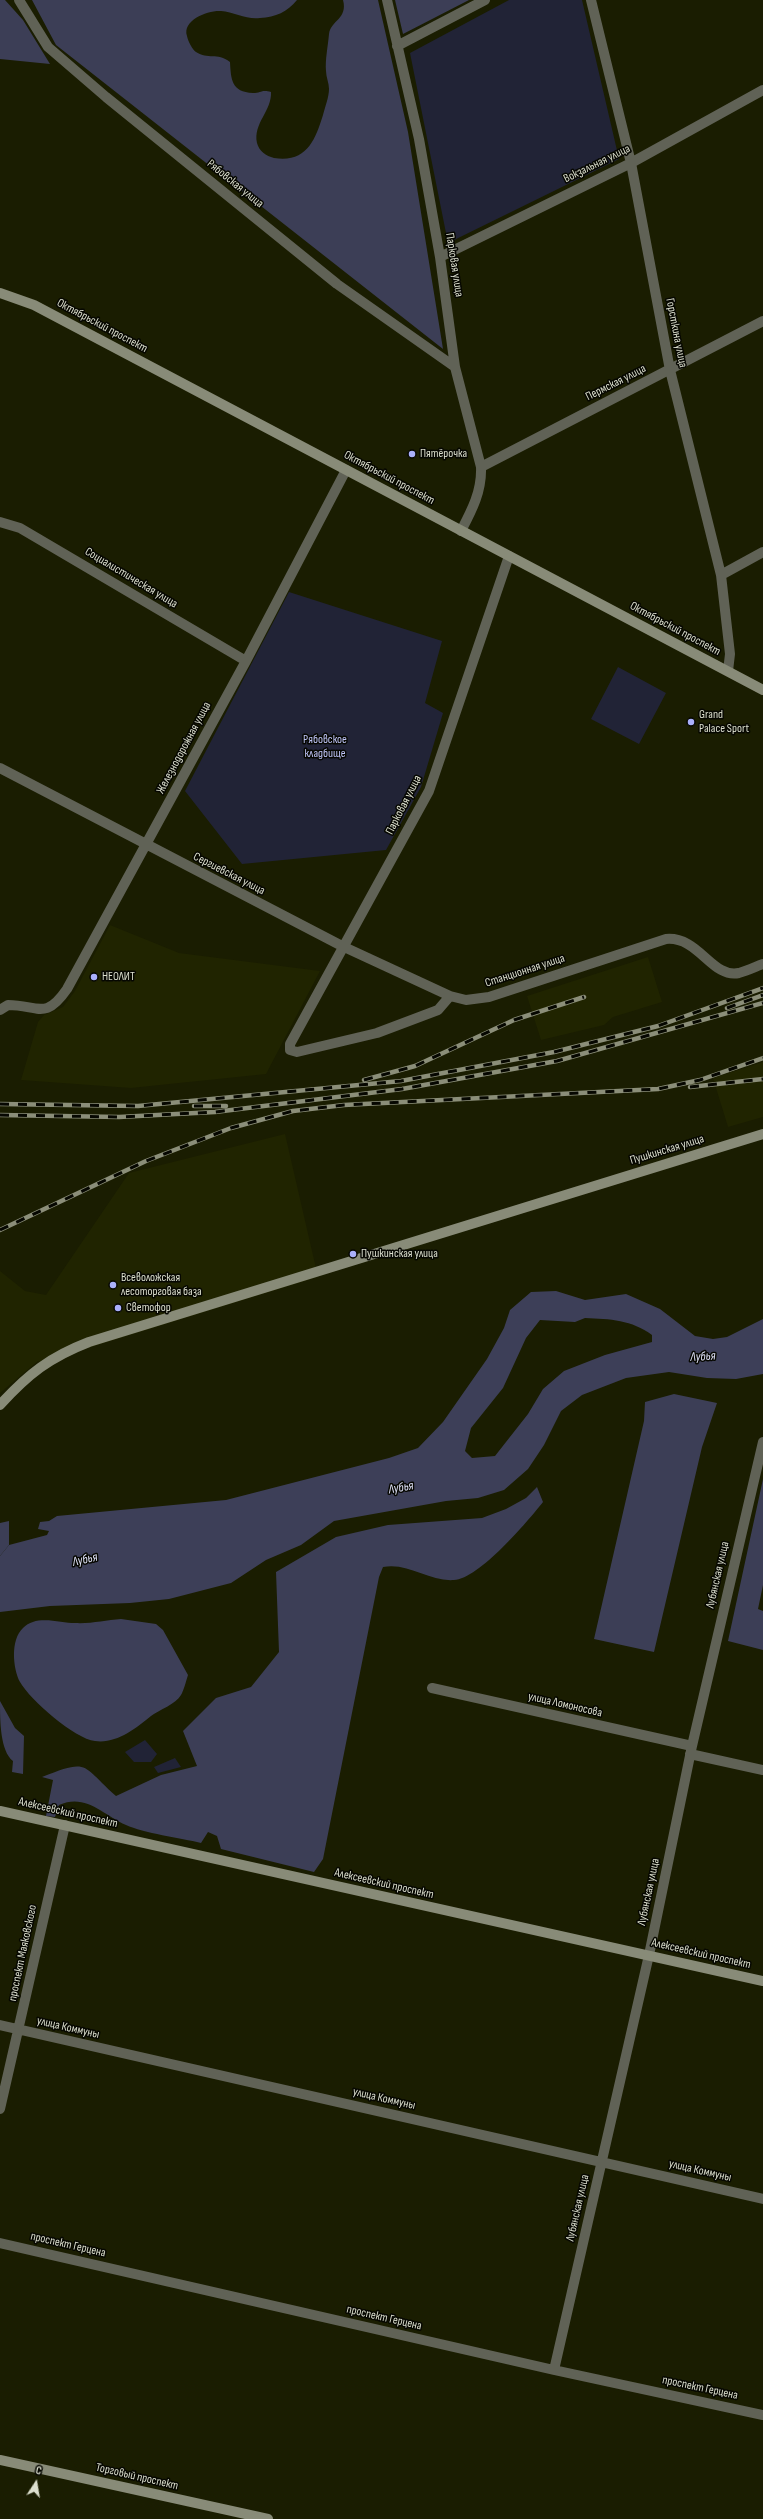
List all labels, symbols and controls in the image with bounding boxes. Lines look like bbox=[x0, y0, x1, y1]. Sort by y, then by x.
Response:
street label: Вокзальная улица bbox=[561, 142, 633, 186]
street label: Рябовская улица bbox=[204, 157, 266, 211]
street label: Парковая улица bbox=[442, 232, 466, 298]
street label: Октябрьский проспект bbox=[54, 296, 150, 356]
street label: Горсткина улица bbox=[662, 297, 690, 369]
street label: Пермская улица bbox=[583, 362, 649, 404]
place label: Пятёрочка bbox=[420, 447, 467, 461]
street label: Октябрьский проспект bbox=[341, 448, 437, 508]
marker: Пятёрочка bbox=[407, 449, 417, 459]
street label: Социалистическая улица bbox=[82, 545, 180, 611]
street label: Октябрьский проспект bbox=[627, 599, 723, 659]
street label: Железнодорожная улица bbox=[154, 700, 214, 796]
place label: Grand Palace Sport bbox=[699, 708, 749, 736]
marker: Grand Palace Sport bbox=[686, 717, 696, 727]
park label: Рябовское кладбище bbox=[303, 733, 347, 761]
street label: Парковая улица bbox=[383, 773, 425, 837]
street label: Сергиевская улица bbox=[191, 850, 267, 898]
street label: Станционная улица bbox=[483, 951, 567, 991]
place label: НЕОЛИТ bbox=[102, 970, 135, 984]
marker: НЕОЛИТ bbox=[89, 972, 99, 982]
street label: Пушкинская улица bbox=[628, 1132, 706, 1168]
place label: Пушкинская улица bbox=[361, 1247, 438, 1261]
marker: Пушкинская улица bbox=[348, 1249, 358, 1259]
place label: Всеволожская лесоторговая база bbox=[121, 1271, 202, 1299]
marker: Всеволожская лесоторговая база bbox=[108, 1280, 118, 1290]
place label: Светофор bbox=[126, 1301, 171, 1315]
marker: Светофор bbox=[113, 1303, 123, 1313]
water label: Лубья bbox=[690, 1349, 716, 1365]
water label: Лубья bbox=[387, 1478, 415, 1498]
street label: Лубянская улица bbox=[703, 1540, 733, 1610]
water label: Лубья bbox=[71, 1550, 99, 1570]
street label: улица Ломоносова bbox=[526, 1689, 604, 1721]
street label: Алексеевский проспект bbox=[17, 1795, 119, 1831]
street label: Лубянская улица bbox=[635, 1857, 663, 1927]
street label: Алексеевский проспект bbox=[333, 1866, 435, 1902]
street label: проспект Маяковского bbox=[6, 1903, 40, 2003]
street label: Алексеевский проспект bbox=[650, 1936, 752, 1972]
street label: улица Коммуны bbox=[35, 2014, 101, 2042]
street label: улица Коммуны bbox=[351, 2085, 417, 2113]
street label: улица Коммуны bbox=[667, 2157, 733, 2185]
street label: Лубянская улица bbox=[563, 2173, 593, 2243]
street label: проспект Герцена bbox=[29, 2229, 107, 2261]
street label: проспект Герцена bbox=[345, 2302, 423, 2334]
street label: проспект Герцена bbox=[661, 2373, 739, 2403]
street label: Торговый проспект bbox=[94, 2461, 180, 2493]
north arrow bbox=[16, 2463, 56, 2503]
text: С bbox=[34, 2464, 43, 2478]

